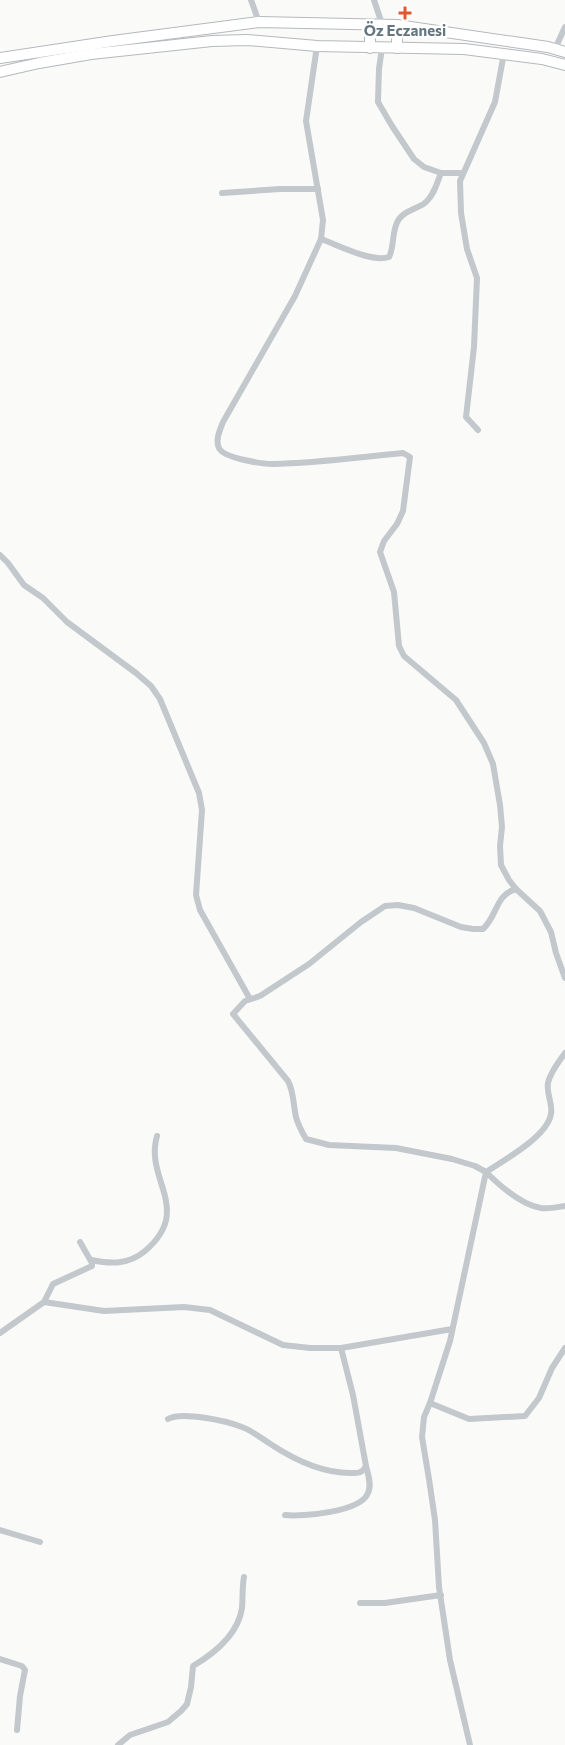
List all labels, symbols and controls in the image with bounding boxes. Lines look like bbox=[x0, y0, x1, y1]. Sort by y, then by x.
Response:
marker: Öz Eczanesi bbox=[399, 7, 411, 19]
place label: Öz Eczanesi bbox=[364, 21, 446, 39]

